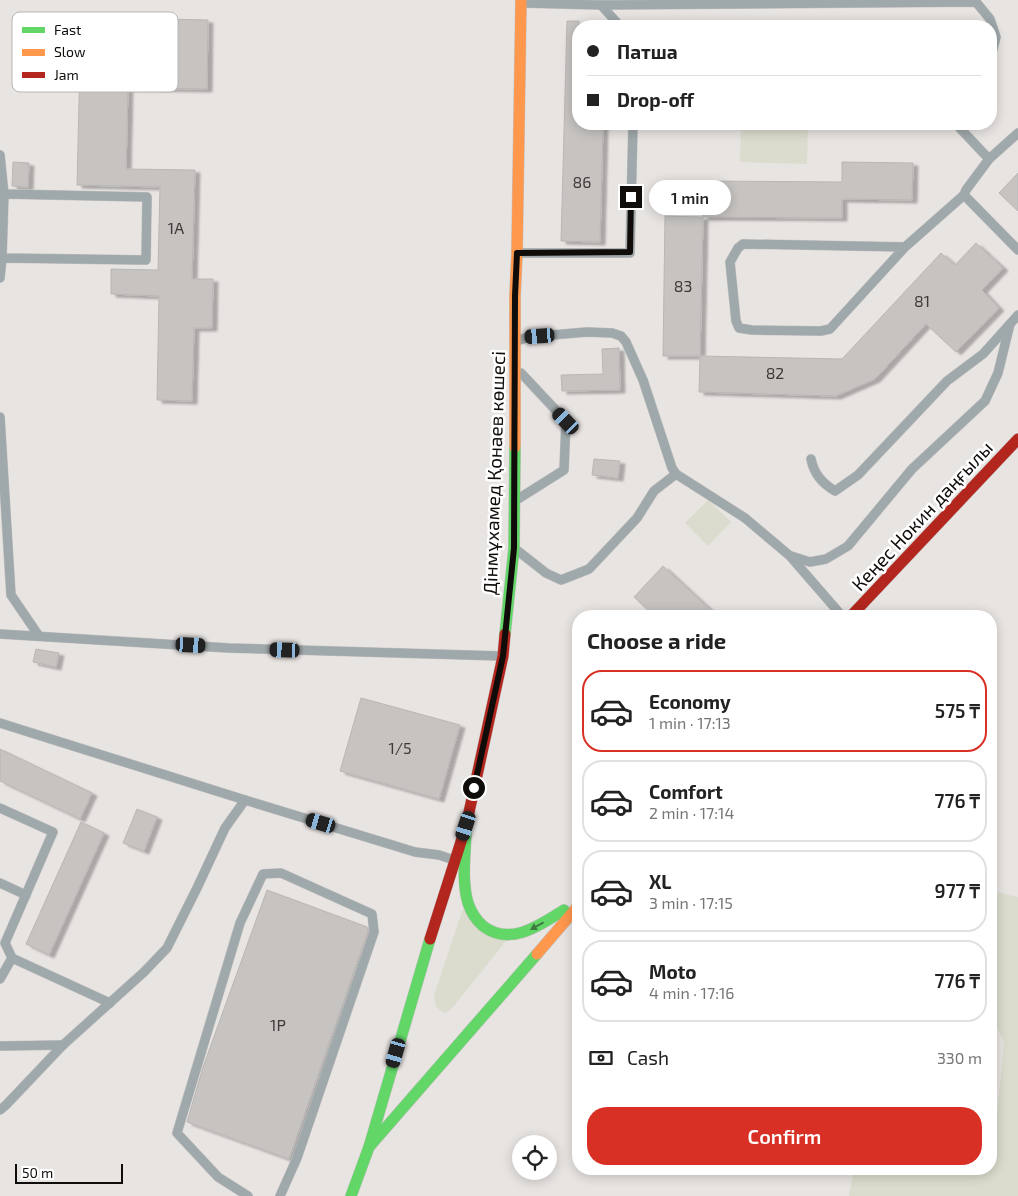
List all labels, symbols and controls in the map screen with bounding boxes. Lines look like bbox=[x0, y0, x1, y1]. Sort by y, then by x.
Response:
legend bbox=[12, 12, 178, 92]
text: Fast bbox=[54, 21, 81, 38]
text: Патша bbox=[617, 40, 678, 63]
text: Slow bbox=[54, 43, 86, 60]
text: Jam bbox=[54, 66, 79, 83]
text: Drop-off bbox=[617, 88, 694, 111]
house number: 86 bbox=[573, 172, 591, 191]
callout: 1 min bbox=[648, 180, 731, 214]
route end bbox=[620, 186, 642, 208]
text: 1 min bbox=[671, 188, 709, 207]
house number: 1А bbox=[168, 218, 184, 237]
house number: 83 bbox=[674, 276, 692, 295]
house number: 81 bbox=[914, 291, 930, 310]
car bbox=[524, 327, 555, 345]
street label: Дінмұхамед Қонаев көшесі bbox=[478, 350, 509, 595]
house number: 82 bbox=[766, 363, 784, 382]
car bbox=[550, 405, 581, 437]
street label: Кеңес Нокин даңғылы bbox=[846, 436, 997, 595]
text: Choose a ride bbox=[587, 627, 726, 653]
car bbox=[175, 637, 206, 653]
car bbox=[269, 642, 300, 658]
icon: car bbox=[589, 689, 634, 734]
text: Economy bbox=[649, 690, 731, 713]
text: 575 ₸ bbox=[935, 699, 980, 722]
text: 1 min · 17:13 bbox=[649, 713, 731, 732]
house number: 1/5 bbox=[388, 738, 412, 757]
route start bbox=[463, 777, 485, 799]
icon: car bbox=[589, 779, 634, 824]
text: Comfort bbox=[649, 780, 723, 803]
text: 776 ₸ bbox=[935, 789, 980, 812]
text: 2 min · 17:14 bbox=[649, 803, 734, 822]
car bbox=[454, 809, 477, 843]
car bbox=[304, 811, 337, 835]
icon: car bbox=[589, 869, 634, 914]
text: XL bbox=[649, 870, 671, 893]
text: 977 ₸ bbox=[935, 879, 980, 902]
text: 3 min · 17:15 bbox=[649, 893, 733, 912]
one-way arrow bbox=[529, 922, 544, 930]
icon: car bbox=[589, 959, 634, 1004]
text: Moto bbox=[649, 960, 697, 983]
text: 776 ₸ bbox=[935, 969, 980, 992]
text: 4 min · 17:16 bbox=[649, 983, 734, 1002]
house number: 1Р bbox=[270, 1015, 286, 1034]
car bbox=[384, 1037, 407, 1069]
icon: cash bbox=[587, 1044, 615, 1072]
text: Cash bbox=[627, 1046, 669, 1069]
text: 330 m bbox=[937, 1048, 982, 1067]
button: Confirm bbox=[587, 1107, 982, 1165]
map controls bbox=[512, 1135, 557, 1180]
button: locate bbox=[512, 1135, 557, 1180]
scale bar bbox=[15, 1161, 122, 1184]
text: 50 m bbox=[22, 1164, 53, 1181]

